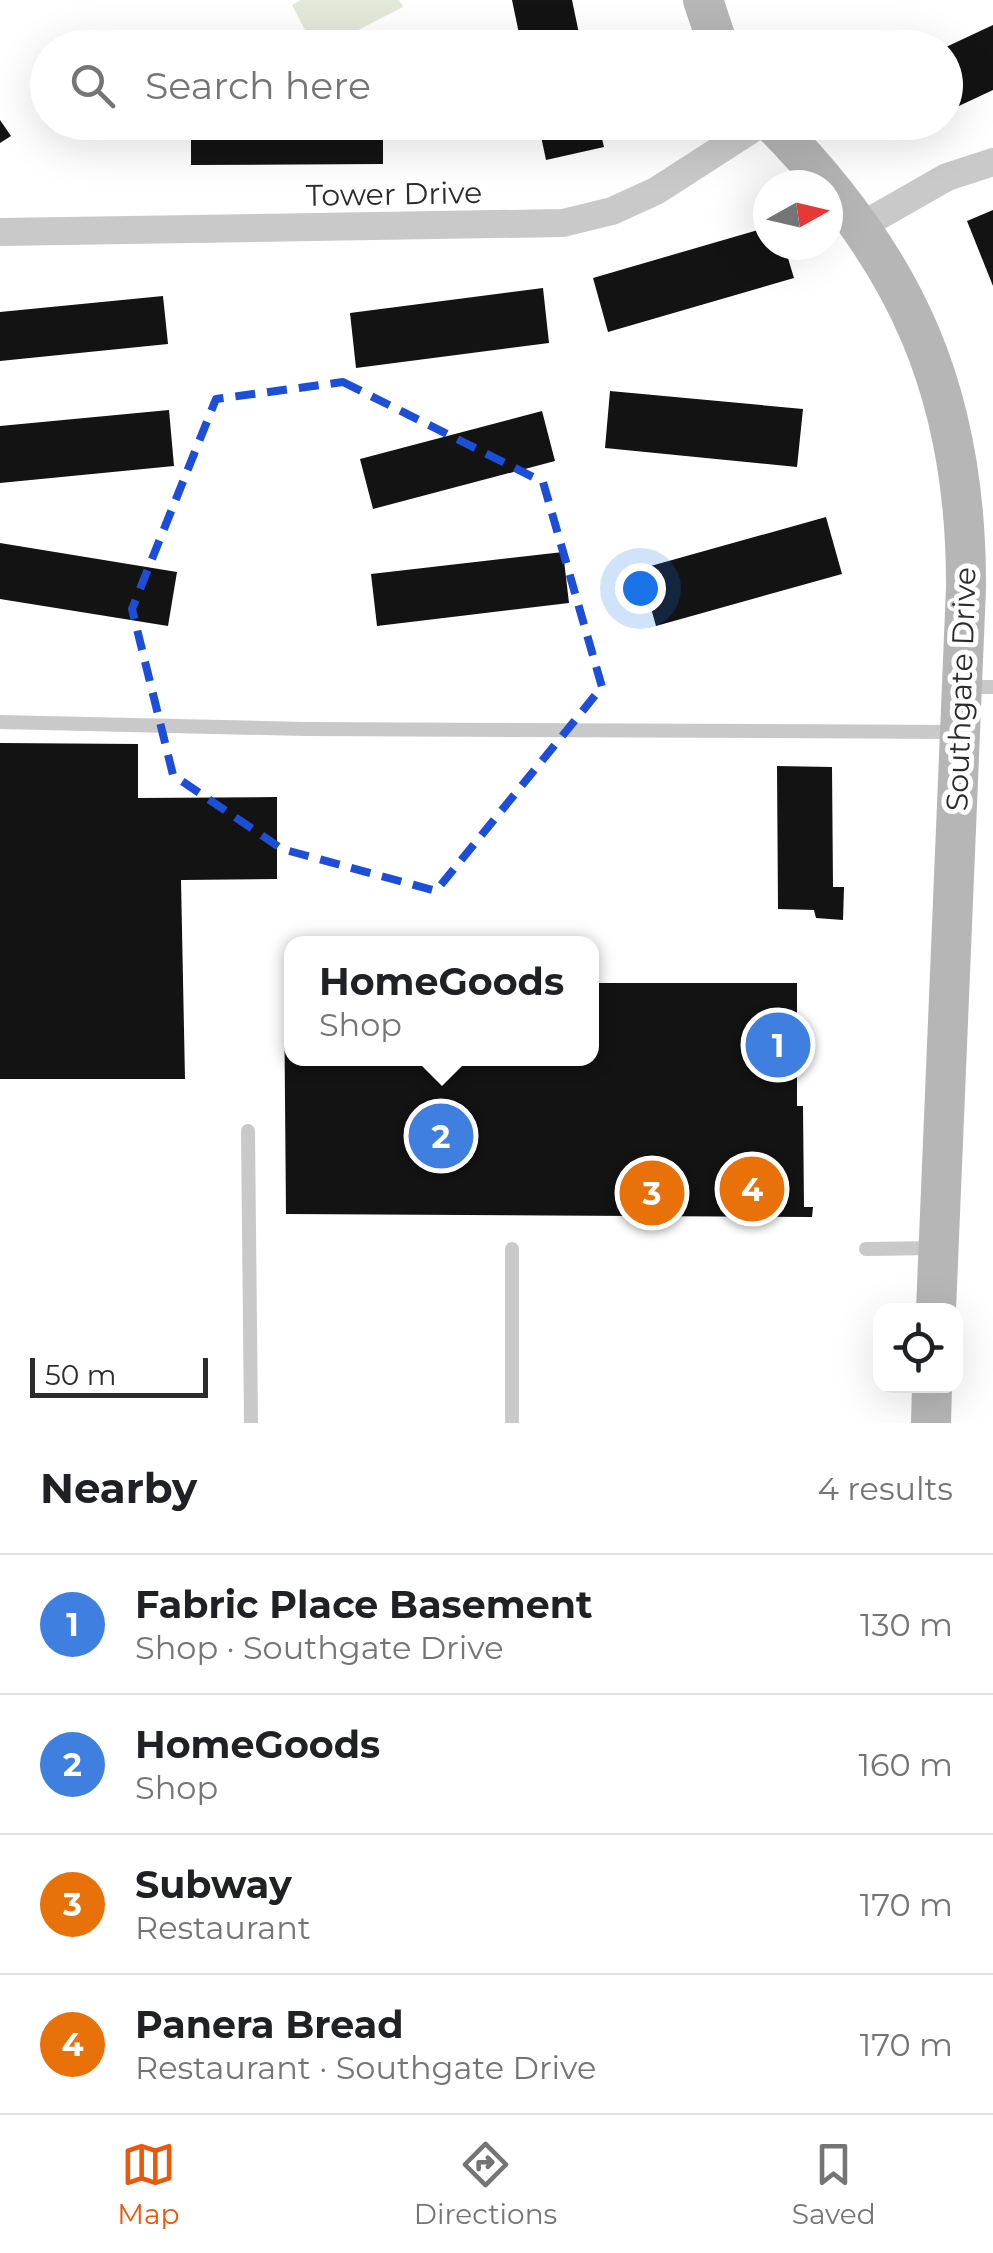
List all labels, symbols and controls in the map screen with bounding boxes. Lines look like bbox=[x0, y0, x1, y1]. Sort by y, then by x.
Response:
search box bbox=[30, 30, 963, 140]
icon: search bbox=[65, 58, 120, 113]
text: Search here bbox=[145, 62, 371, 109]
north arrow bbox=[753, 170, 843, 260]
street label: Tower Drive bbox=[305, 174, 483, 214]
your location bbox=[615, 563, 666, 614]
street label: Southgate Drive bbox=[938, 566, 984, 812]
popup bbox=[284, 936, 599, 1066]
text: HomeGoods bbox=[319, 958, 564, 1005]
text: Shop bbox=[319, 1005, 402, 1044]
pin: 1 bbox=[746, 1008, 810, 1082]
pin: 2 bbox=[408, 1098, 474, 1174]
pin: 4 bbox=[720, 1152, 784, 1226]
pin: 3 bbox=[620, 1156, 684, 1230]
map controls bbox=[873, 1303, 963, 1393]
button: locate bbox=[873, 1303, 963, 1393]
scale bar bbox=[30, 1353, 208, 1398]
text: 50 m bbox=[45, 1358, 116, 1392]
text: Nearby bbox=[40, 1462, 197, 1514]
text: 4 results bbox=[818, 1469, 953, 1508]
text: Fabric Place Basement bbox=[135, 1581, 593, 1628]
text: 1 bbox=[66, 1605, 79, 1644]
text: 130 m bbox=[860, 1605, 953, 1644]
text: Shop · Southgate Drive bbox=[135, 1628, 504, 1667]
text: HomeGoods bbox=[135, 1721, 380, 1768]
text: 2 bbox=[63, 1745, 82, 1784]
text: 160 m bbox=[858, 1745, 953, 1784]
text: Shop bbox=[135, 1768, 218, 1807]
text: Subway bbox=[135, 1861, 292, 1908]
text: 3 bbox=[63, 1885, 82, 1924]
text: 170 m bbox=[860, 1885, 953, 1924]
text: Restaurant bbox=[135, 1908, 311, 1947]
text: Panera Bread bbox=[135, 2001, 404, 2048]
text: 4 bbox=[61, 2025, 84, 2064]
text: 170 m bbox=[860, 2025, 953, 2064]
text: Restaurant · Southgate Drive bbox=[135, 2048, 596, 2087]
tab: Map bbox=[117, 2137, 179, 2231]
tab: Directions bbox=[414, 2137, 557, 2231]
tab: Saved bbox=[792, 2137, 876, 2231]

